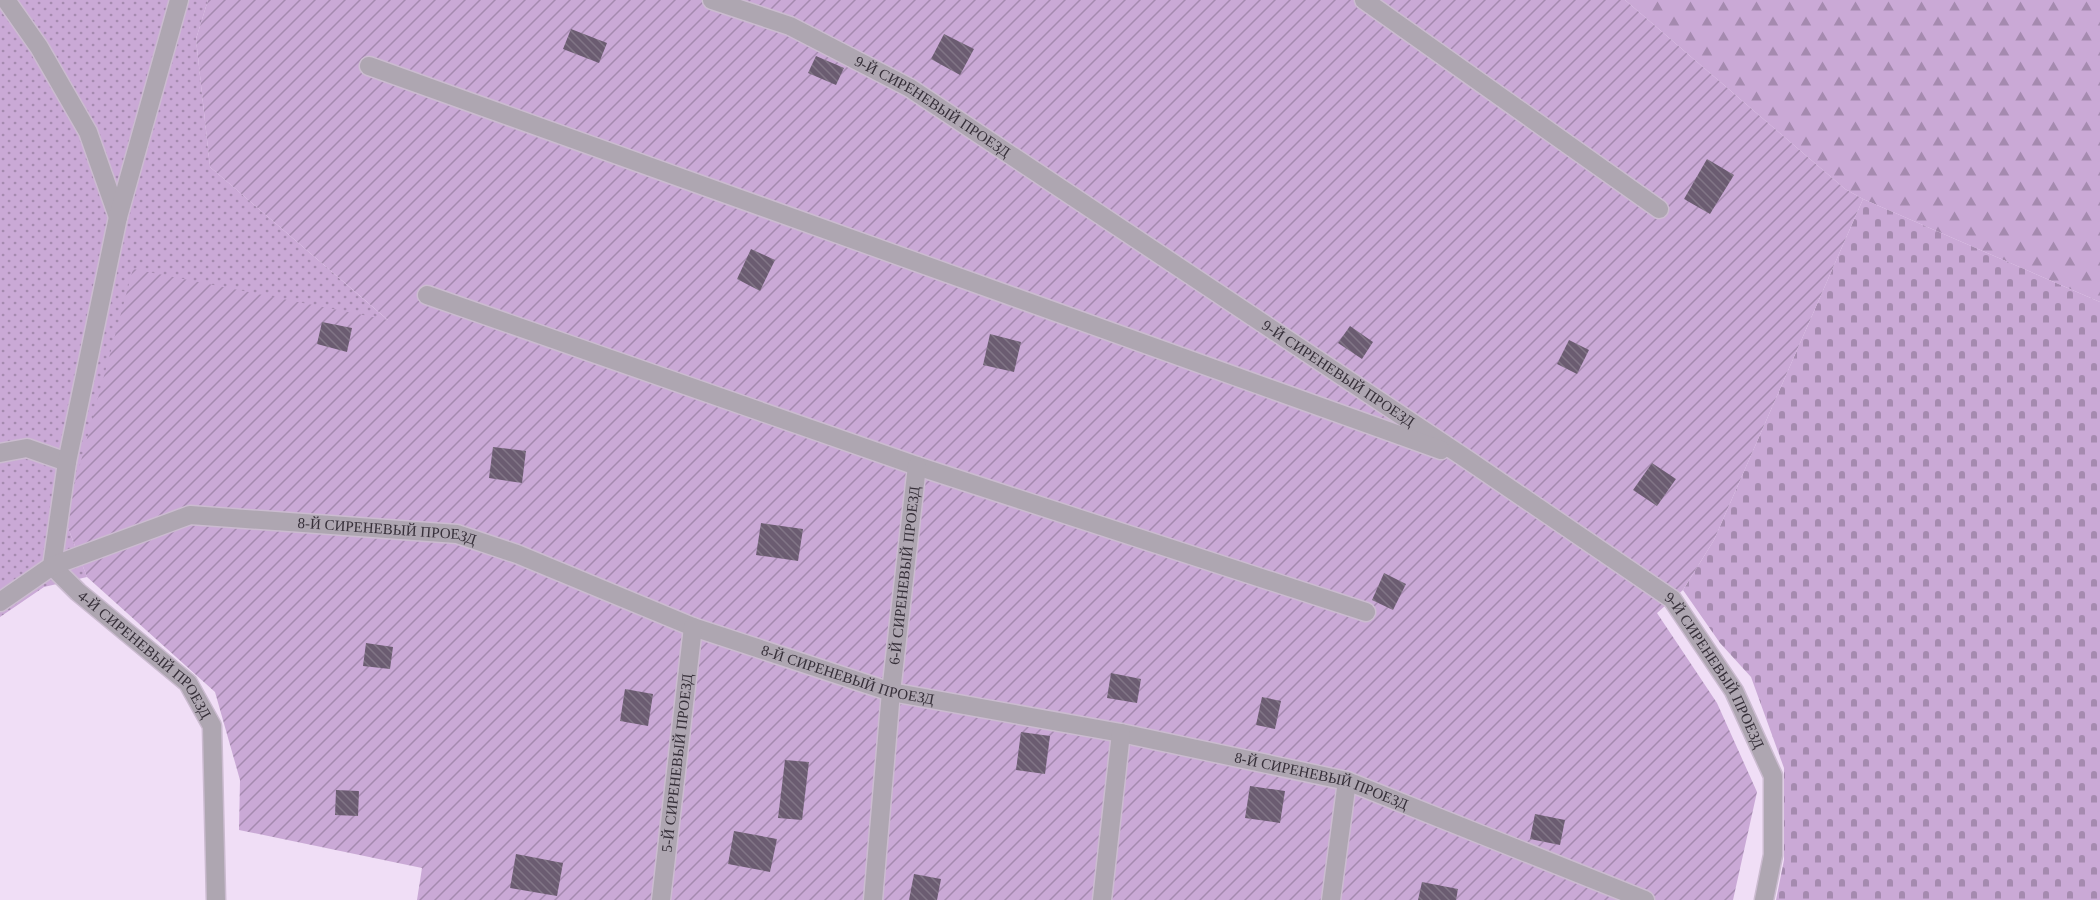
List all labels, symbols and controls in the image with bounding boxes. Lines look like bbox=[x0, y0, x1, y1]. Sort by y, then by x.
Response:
street label: 9-Й СИРЕНЕВЫЙ ПРОЕЗД bbox=[852, 53, 1013, 160]
street label: 9-Й СИРЕНЕВЫЙ ПРОЕЗД bbox=[1259, 317, 1417, 430]
street label: 6-Й СИРЕНЕВЫЙ ПРОЕЗД bbox=[886, 485, 923, 666]
street label: 8-Й СИРЕНЕВЫЙ ПРОЕЗД bbox=[297, 515, 478, 548]
street label: 4-Й СИРЕНЕВЫЙ ПРОЕЗД bbox=[75, 587, 214, 721]
street label: 9-Й СИРЕНЕВЫЙ ПРОЕЗД bbox=[1662, 589, 1767, 751]
street label: 8-Й СИРЕНЕВЫЙ ПРОЕЗД bbox=[759, 642, 935, 708]
street label: 5-Й СИРЕНЕВЫЙ ПРОЕЗД bbox=[659, 673, 695, 853]
street label: 8-Й СИРЕНЕВЫЙ ПРОЕЗД bbox=[1233, 749, 1410, 813]

